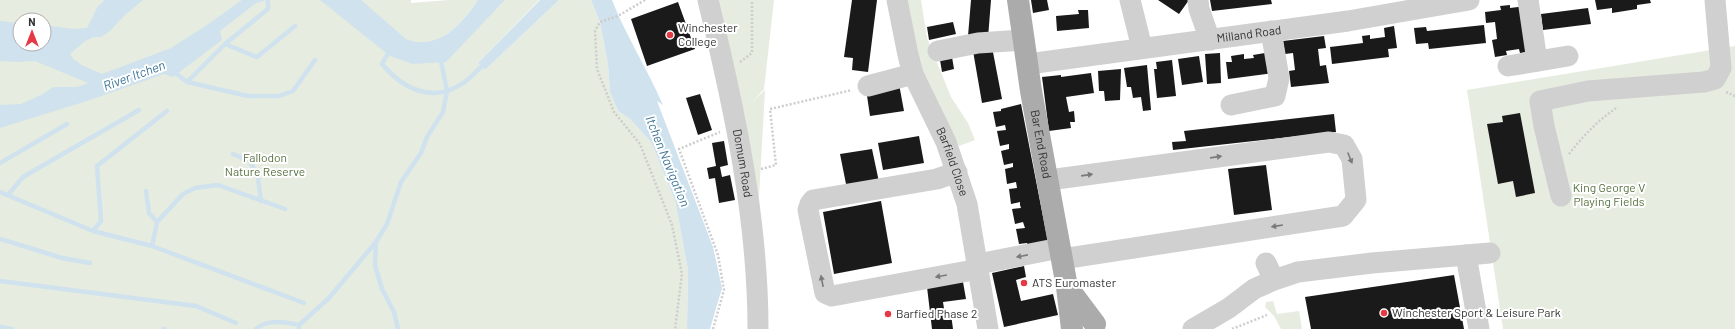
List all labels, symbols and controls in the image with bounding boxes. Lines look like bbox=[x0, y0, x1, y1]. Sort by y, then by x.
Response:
north arrow bbox=[12, 12, 52, 52]
text: N bbox=[28, 15, 36, 28]
place label: Winchester College bbox=[678, 20, 738, 48]
street label: Milland Road bbox=[1216, 22, 1282, 45]
marker: Winchester College bbox=[665, 30, 675, 40]
water label: River Itchen bbox=[101, 56, 167, 94]
street label: Bar End Road bbox=[1029, 109, 1055, 179]
water label: Itchen Navigation bbox=[642, 113, 694, 209]
street label: Barfield Close bbox=[934, 125, 972, 198]
street label: Domum Road bbox=[731, 128, 756, 198]
park label: Fallodon Nature Reserve bbox=[225, 150, 305, 178]
one-way arrow bbox=[1348, 152, 1354, 164]
one-way arrow bbox=[1210, 154, 1222, 160]
one-way arrow bbox=[1081, 172, 1093, 178]
park label: King George V Playing Fields bbox=[1573, 180, 1645, 208]
one-way arrow bbox=[1271, 223, 1283, 229]
one-way arrow bbox=[1016, 253, 1028, 259]
one-way arrow bbox=[935, 274, 947, 280]
one-way arrow bbox=[819, 275, 825, 288]
place label: ATS Euromaster bbox=[1032, 275, 1117, 289]
marker: ATS Euromaster bbox=[1019, 278, 1029, 288]
place label: Winchester Sport & Leisure Park bbox=[1392, 305, 1561, 319]
place label: Barfied Phase 2 bbox=[896, 306, 977, 320]
marker: Winchester Sport & Leisure Park bbox=[1379, 308, 1389, 318]
marker: Barfied Phase 2 bbox=[883, 309, 893, 319]

